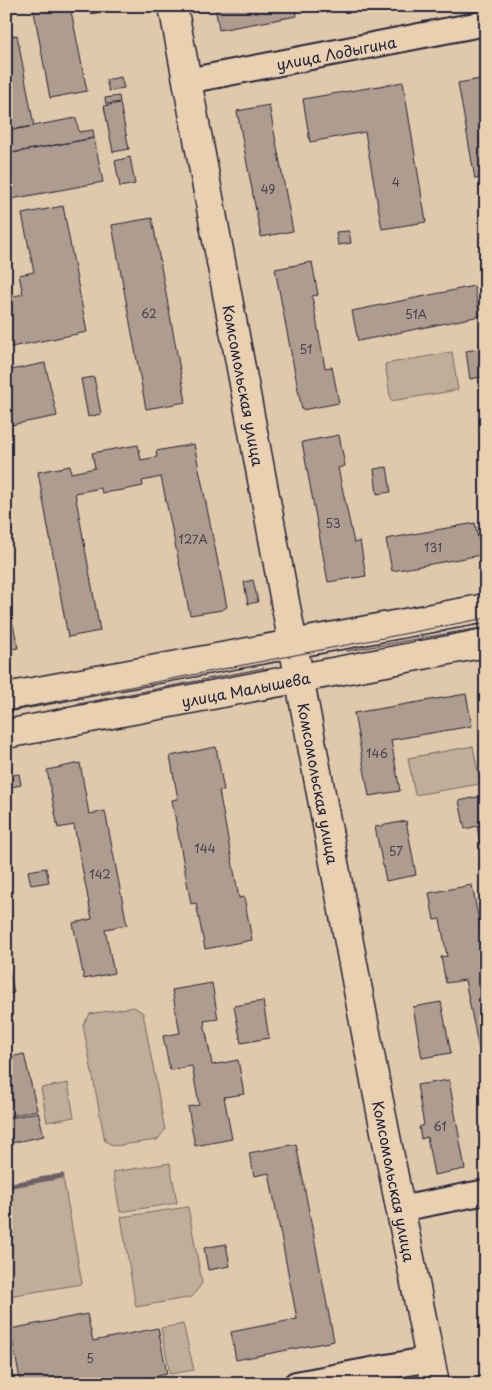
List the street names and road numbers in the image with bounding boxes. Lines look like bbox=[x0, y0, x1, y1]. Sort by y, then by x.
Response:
street label: улица Лодыгина bbox=[274, 29, 399, 75]
street label: Комсомольская улица bbox=[218, 303, 271, 468]
street label: улица Малышева bbox=[179, 665, 313, 712]
street label: Комсомольская улица bbox=[293, 701, 346, 866]
street label: Комсомольская улица bbox=[368, 1099, 422, 1264]

